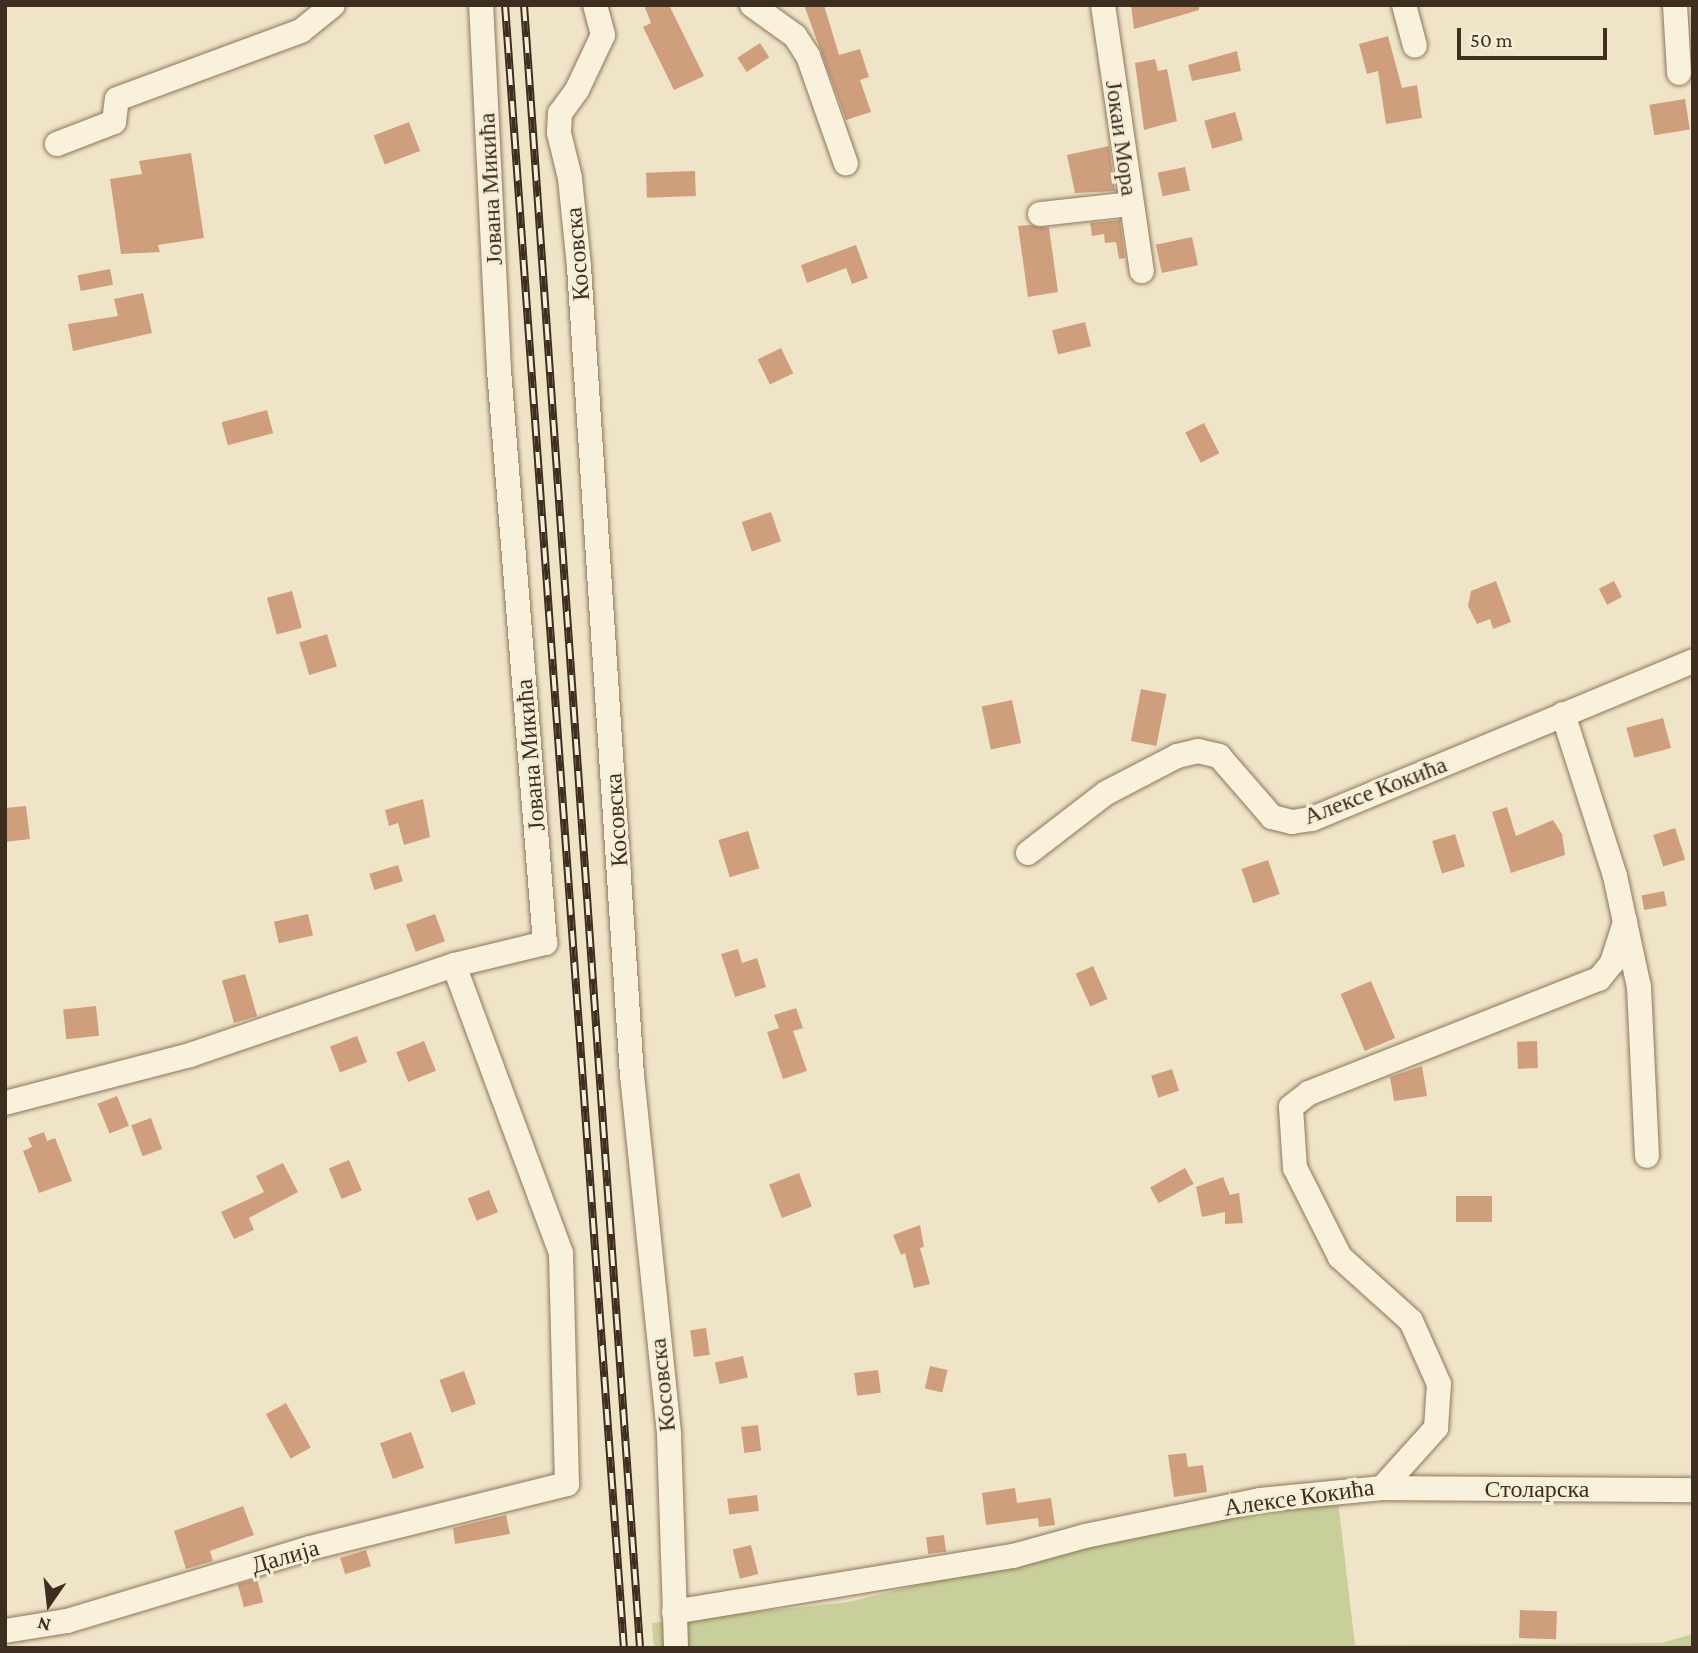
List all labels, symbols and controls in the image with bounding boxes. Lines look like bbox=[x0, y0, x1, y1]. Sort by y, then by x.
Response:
scale bar bbox=[1460, 14, 1610, 58]
text: 50 m bbox=[1470, 28, 1513, 52]
street label: Јокаи Мора bbox=[1100, 79, 1144, 197]
street label: Јована Микића bbox=[472, 112, 508, 266]
street label: Косовска bbox=[559, 206, 595, 302]
street label: Јована Микића bbox=[509, 678, 551, 832]
street label: Алексе Кокића bbox=[1299, 749, 1451, 831]
street label: Косовска bbox=[598, 772, 634, 868]
street label: Косовска bbox=[643, 1337, 681, 1433]
street label: Алексе Кокића bbox=[1222, 1472, 1376, 1522]
street label: Столарска bbox=[1485, 1475, 1589, 1503]
street label: Далија bbox=[248, 1533, 322, 1579]
north arrow bbox=[14, 1569, 84, 1639]
text: N bbox=[35, 1613, 53, 1637]

